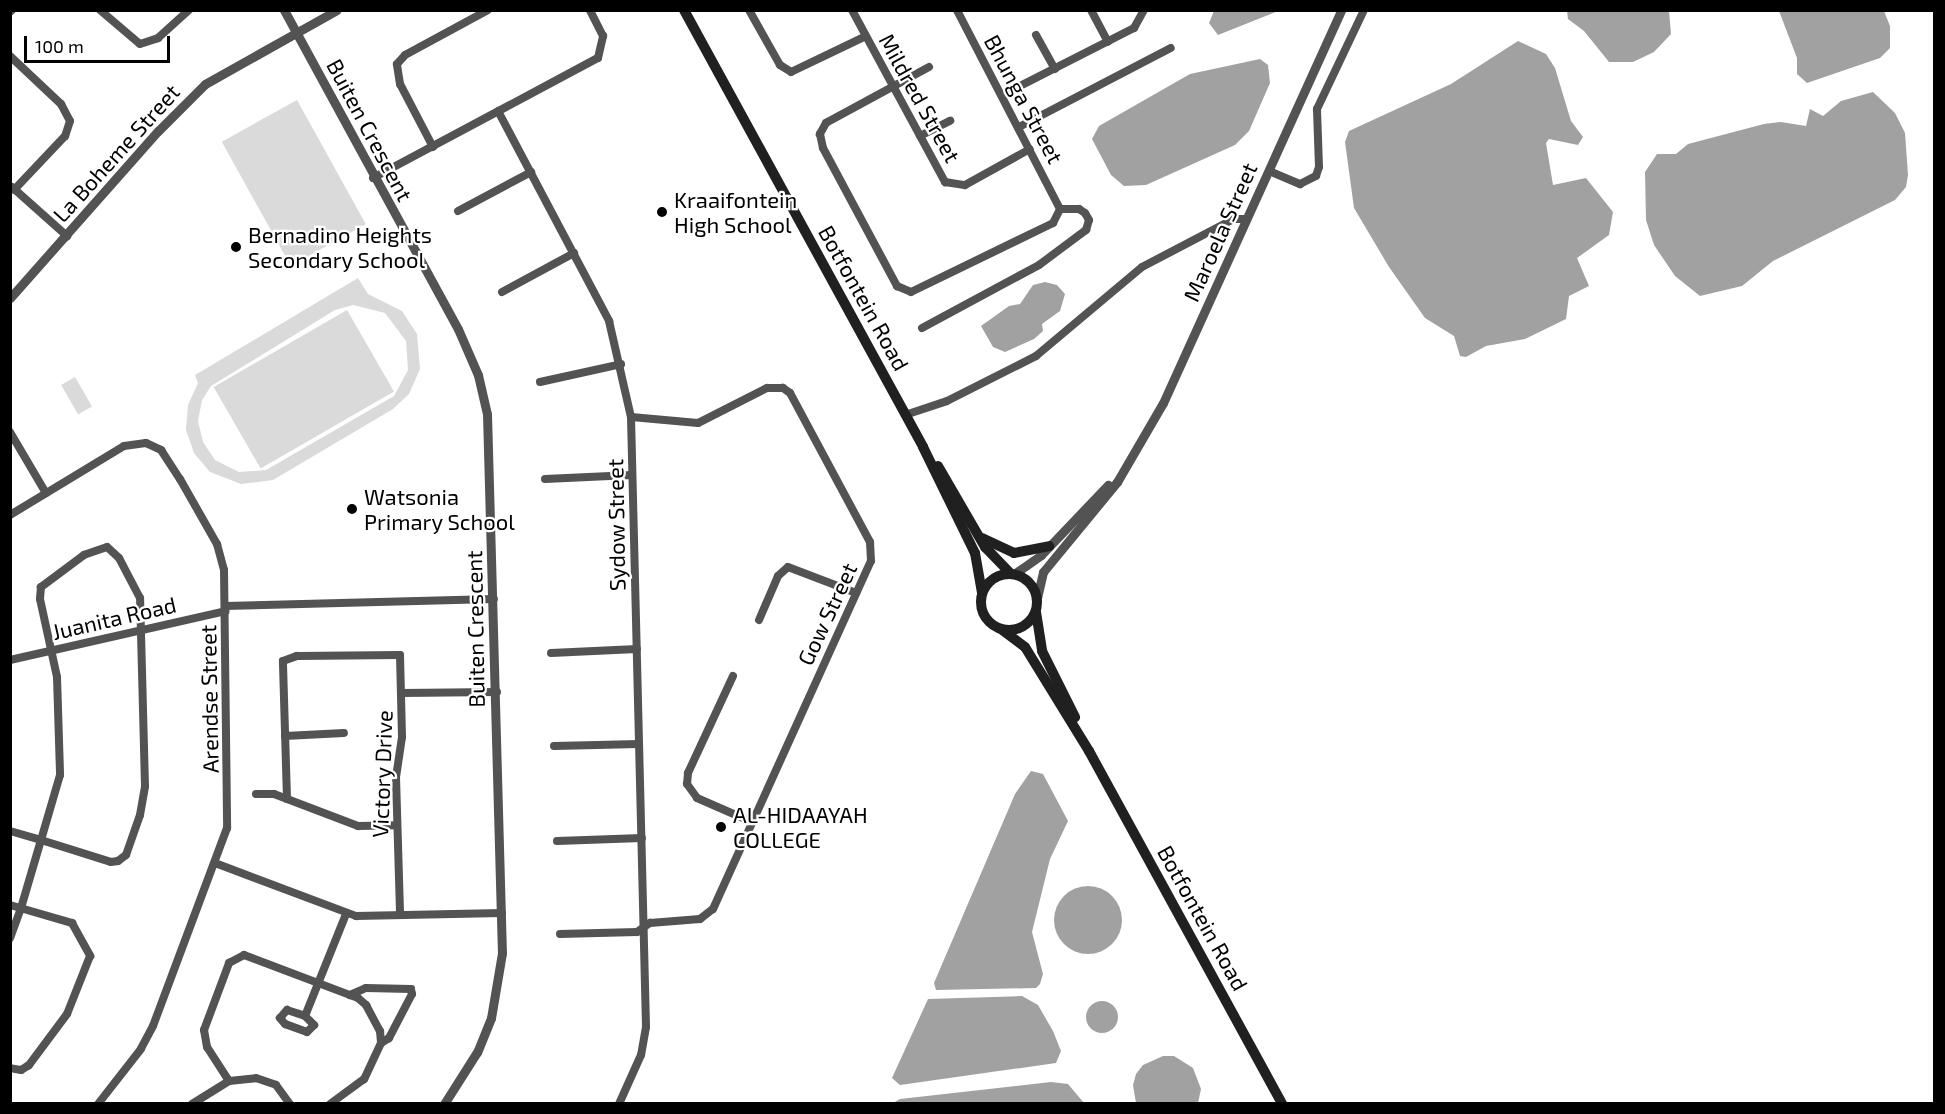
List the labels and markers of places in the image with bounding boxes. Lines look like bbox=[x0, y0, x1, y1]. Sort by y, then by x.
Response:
place label: Kraaifontein High School bbox=[674, 186, 797, 237]
marker: Kraaifontein High School bbox=[655, 205, 669, 219]
place label: Bernadino Heights Secondary School bbox=[248, 221, 432, 272]
marker: Bernadino Heights Secondary School bbox=[229, 240, 243, 254]
place label: Watsonia Primary School bbox=[364, 483, 515, 534]
marker: Watsonia Primary School bbox=[345, 502, 359, 516]
place label: AL-HIDAAYAH COLLEGE bbox=[733, 801, 868, 852]
marker: AL-HIDAAYAH COLLEGE bbox=[714, 820, 728, 834]

